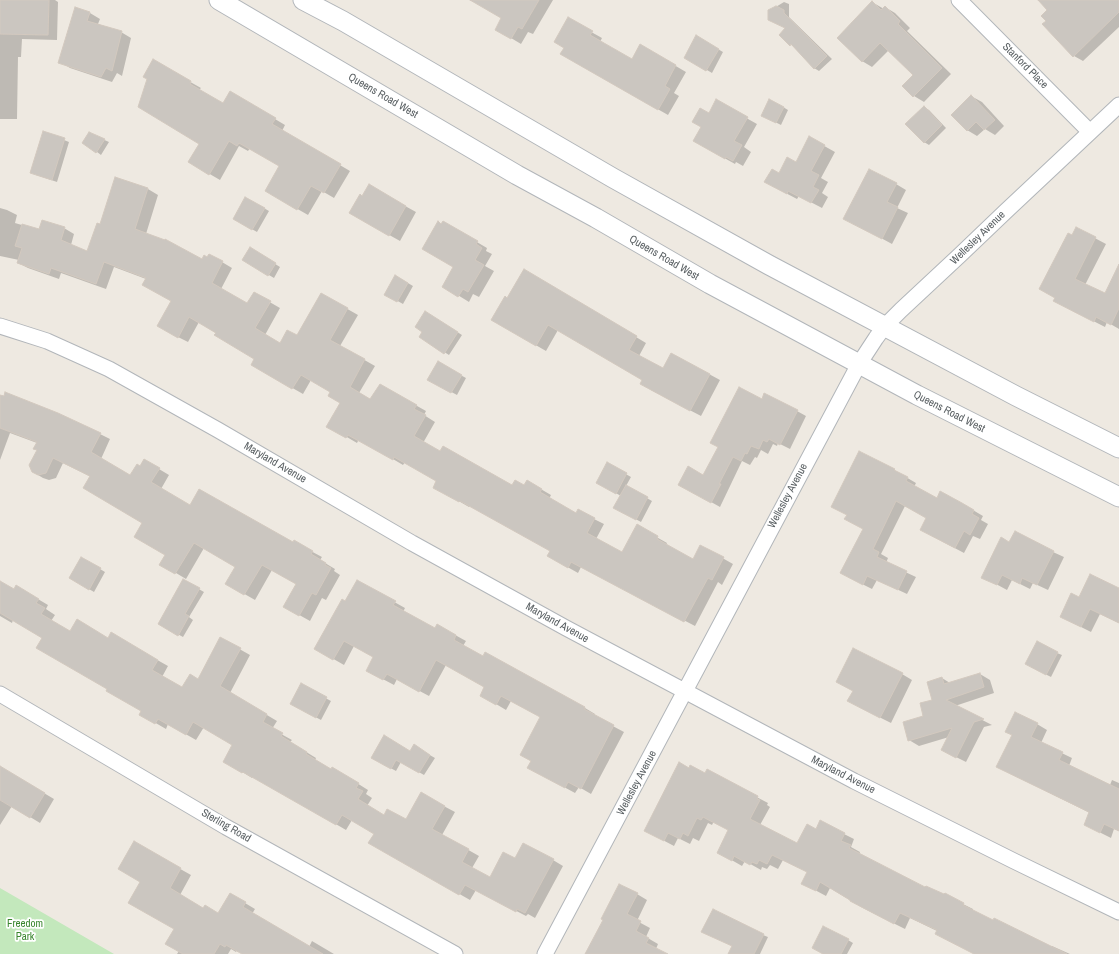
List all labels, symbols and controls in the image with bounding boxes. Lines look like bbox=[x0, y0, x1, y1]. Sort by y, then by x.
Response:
street label: Stanford Place bbox=[999, 40, 1051, 92]
street label: Queens Road West bbox=[346, 71, 420, 121]
street label: Wellesley Avenue bbox=[948, 208, 1008, 268]
street label: Queens Road West bbox=[627, 233, 701, 283]
street label: Queens Road West bbox=[911, 388, 987, 436]
street label: Maryland Avenue bbox=[241, 440, 309, 486]
street label: Wellesley Avenue bbox=[765, 461, 811, 531]
street label: Maryland Avenue bbox=[523, 600, 591, 646]
street label: Wellesley Avenue bbox=[614, 748, 660, 818]
street label: Maryland Avenue bbox=[809, 753, 877, 797]
street label: Sterling Road bbox=[199, 806, 253, 846]
park label: Freedom Park bbox=[7, 917, 43, 943]

